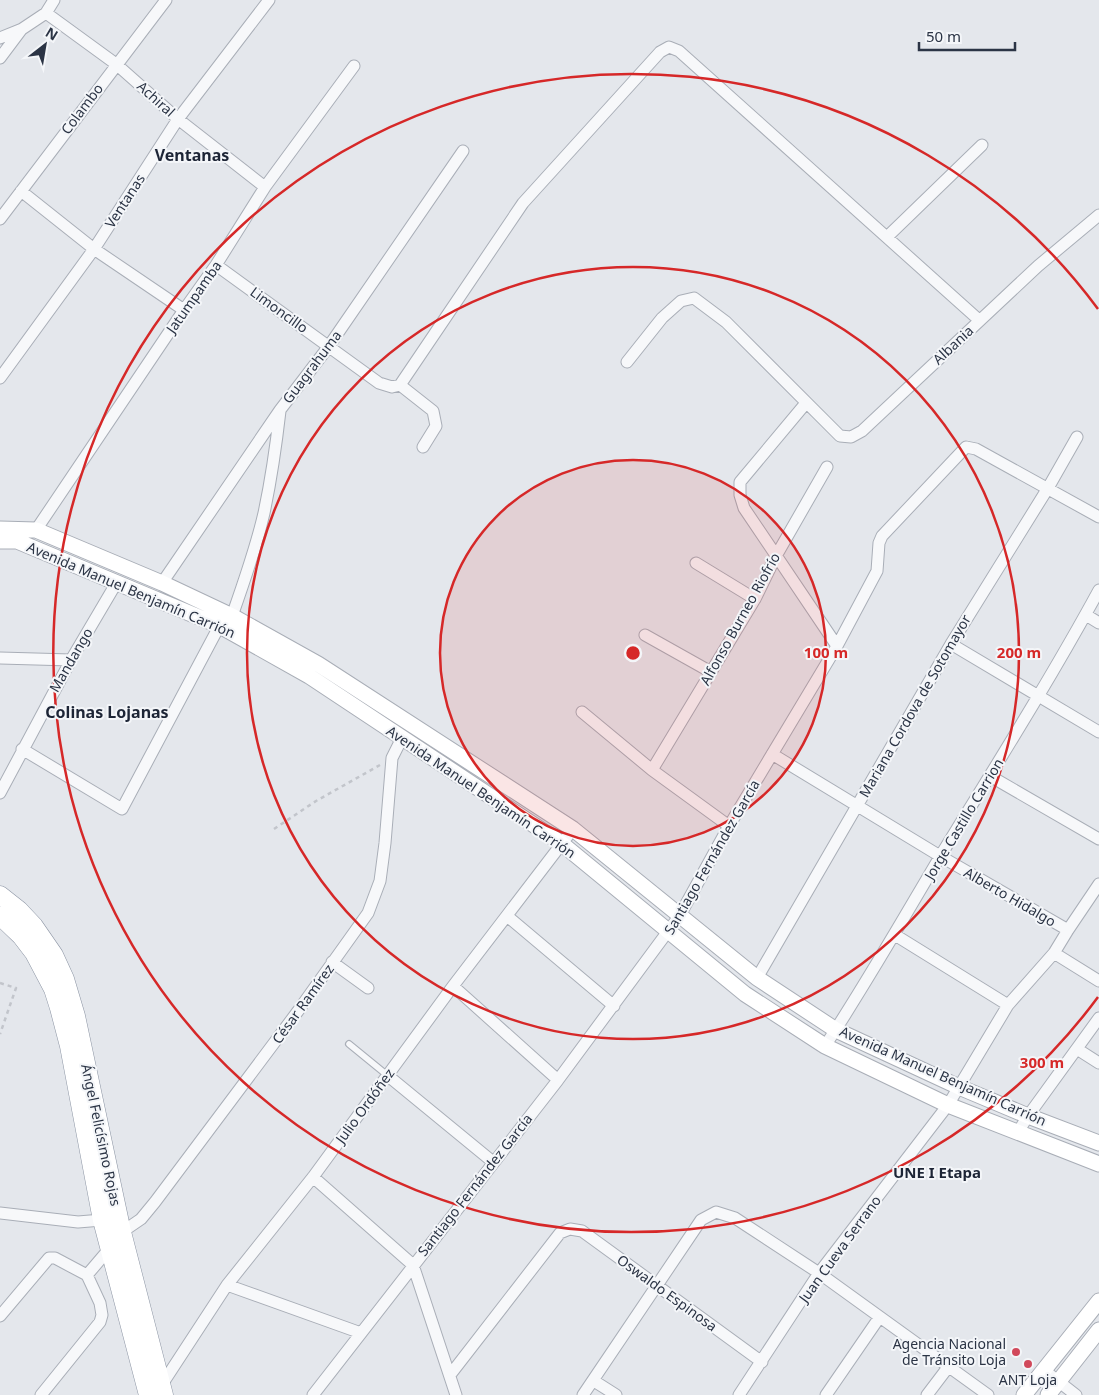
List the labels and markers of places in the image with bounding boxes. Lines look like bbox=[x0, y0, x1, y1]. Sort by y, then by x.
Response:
centre of rings bbox=[624, 644, 642, 662]
place label: Agencia Nacional de Tránsito Loja bbox=[893, 1334, 1006, 1369]
marker: Agencia Nacional de Tránsito Loja bbox=[1010, 1346, 1022, 1358]
marker: ANT Loja bbox=[1022, 1358, 1034, 1370]
place label: ANT Loja bbox=[999, 1370, 1057, 1389]

